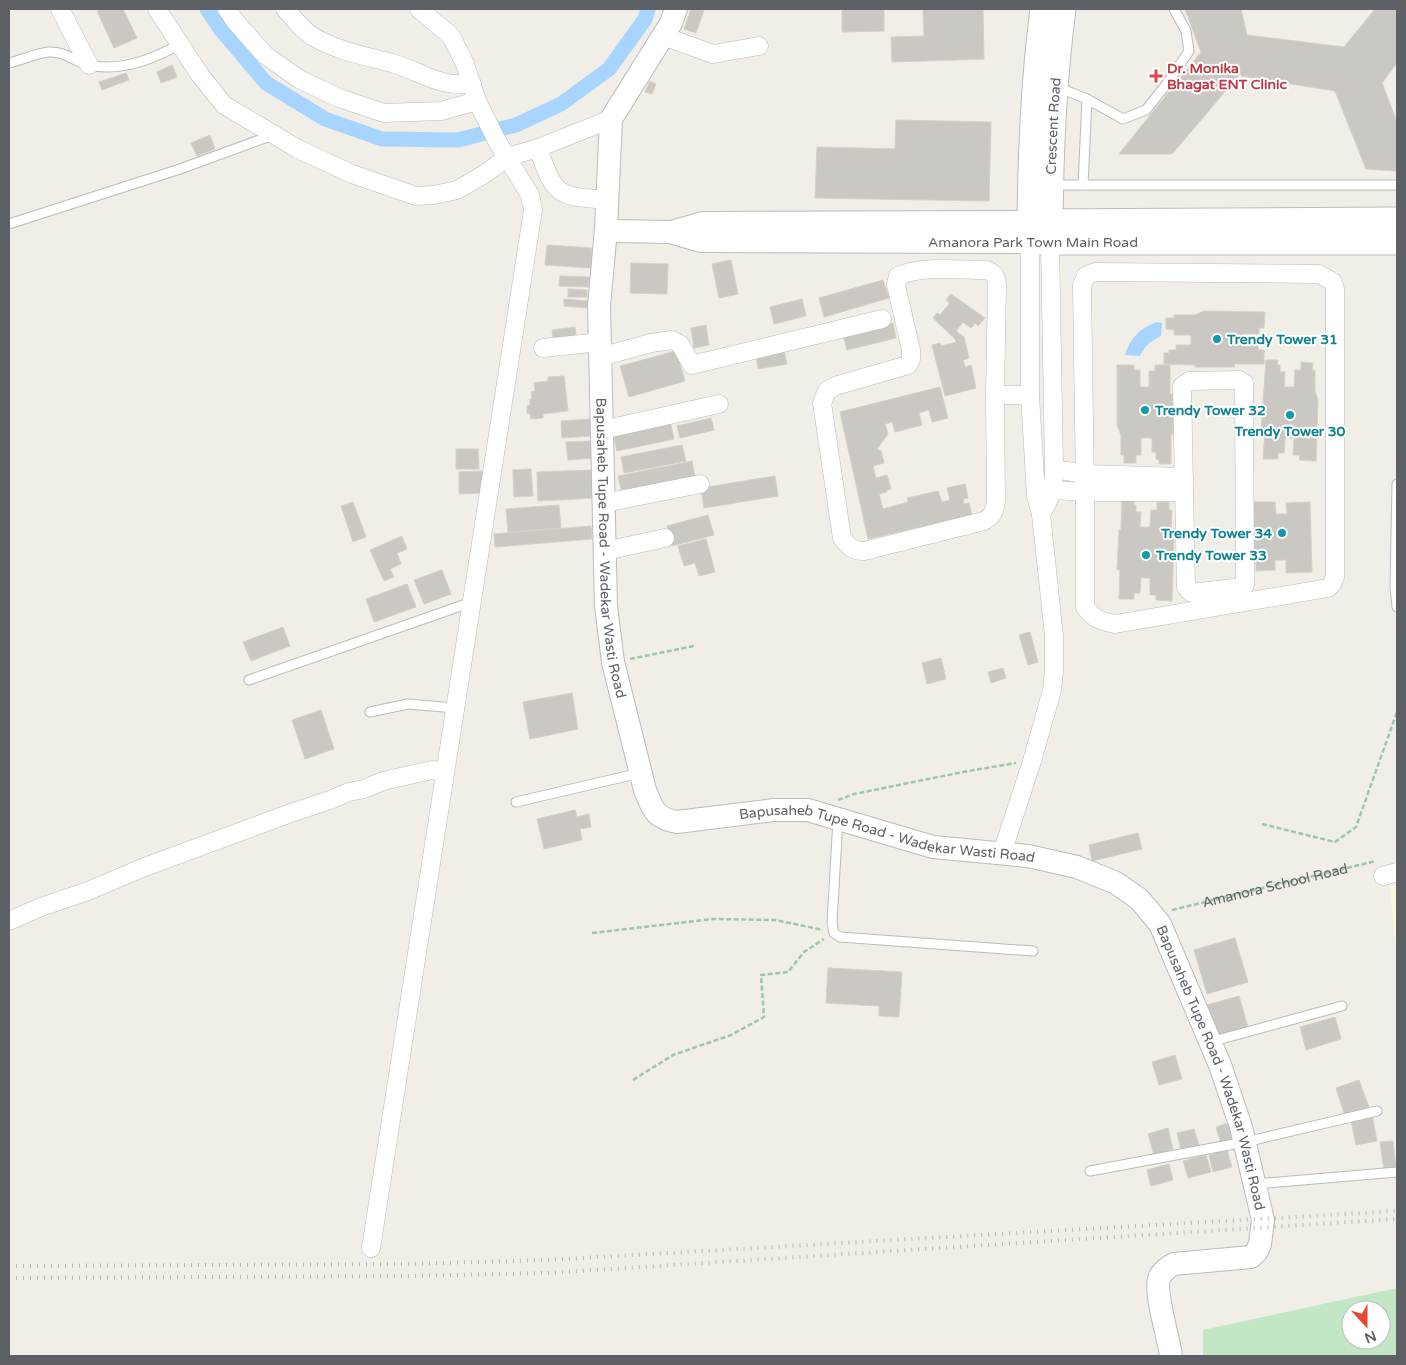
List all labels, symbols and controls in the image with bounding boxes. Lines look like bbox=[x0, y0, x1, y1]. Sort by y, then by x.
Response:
place label: Dr. Monika Bhagat ENT Clinic bbox=[1167, 60, 1288, 93]
marker: Dr. Monika Bhagat ENT Clinic bbox=[1149, 69, 1163, 83]
street label: Crescent Road bbox=[1043, 77, 1065, 175]
street label: Amanora Park Town Main Road bbox=[928, 234, 1138, 251]
place label: Trendy Tower 31 bbox=[1226, 331, 1338, 348]
marker: Trendy Tower 31 bbox=[1211, 333, 1223, 345]
street label: Bapusaheb Tupe Road - Wadekar Wasti Road bbox=[592, 397, 630, 700]
place label: Trendy Tower 32 bbox=[1154, 402, 1266, 419]
marker: Trendy Tower 32 bbox=[1139, 404, 1151, 416]
marker: Trendy Tower 30 bbox=[1284, 409, 1296, 421]
place label: Trendy Tower 30 bbox=[1234, 423, 1346, 440]
place label: Trendy Tower 34 bbox=[1160, 525, 1272, 542]
marker: Trendy Tower 34 bbox=[1276, 527, 1288, 539]
place label: Trendy Tower 33 bbox=[1155, 547, 1267, 564]
marker: Trendy Tower 33 bbox=[1140, 549, 1152, 561]
street label: Bapusaheb Tupe Road - Wadekar Wasti Road bbox=[738, 801, 1036, 866]
street label: Amanora School Road bbox=[1201, 860, 1350, 911]
street label: Bapusaheb Tupe Road - Wadekar Wasti Road bbox=[1153, 923, 1268, 1212]
north arrow bbox=[1341, 1300, 1391, 1350]
text: N bbox=[1362, 1327, 1379, 1347]

